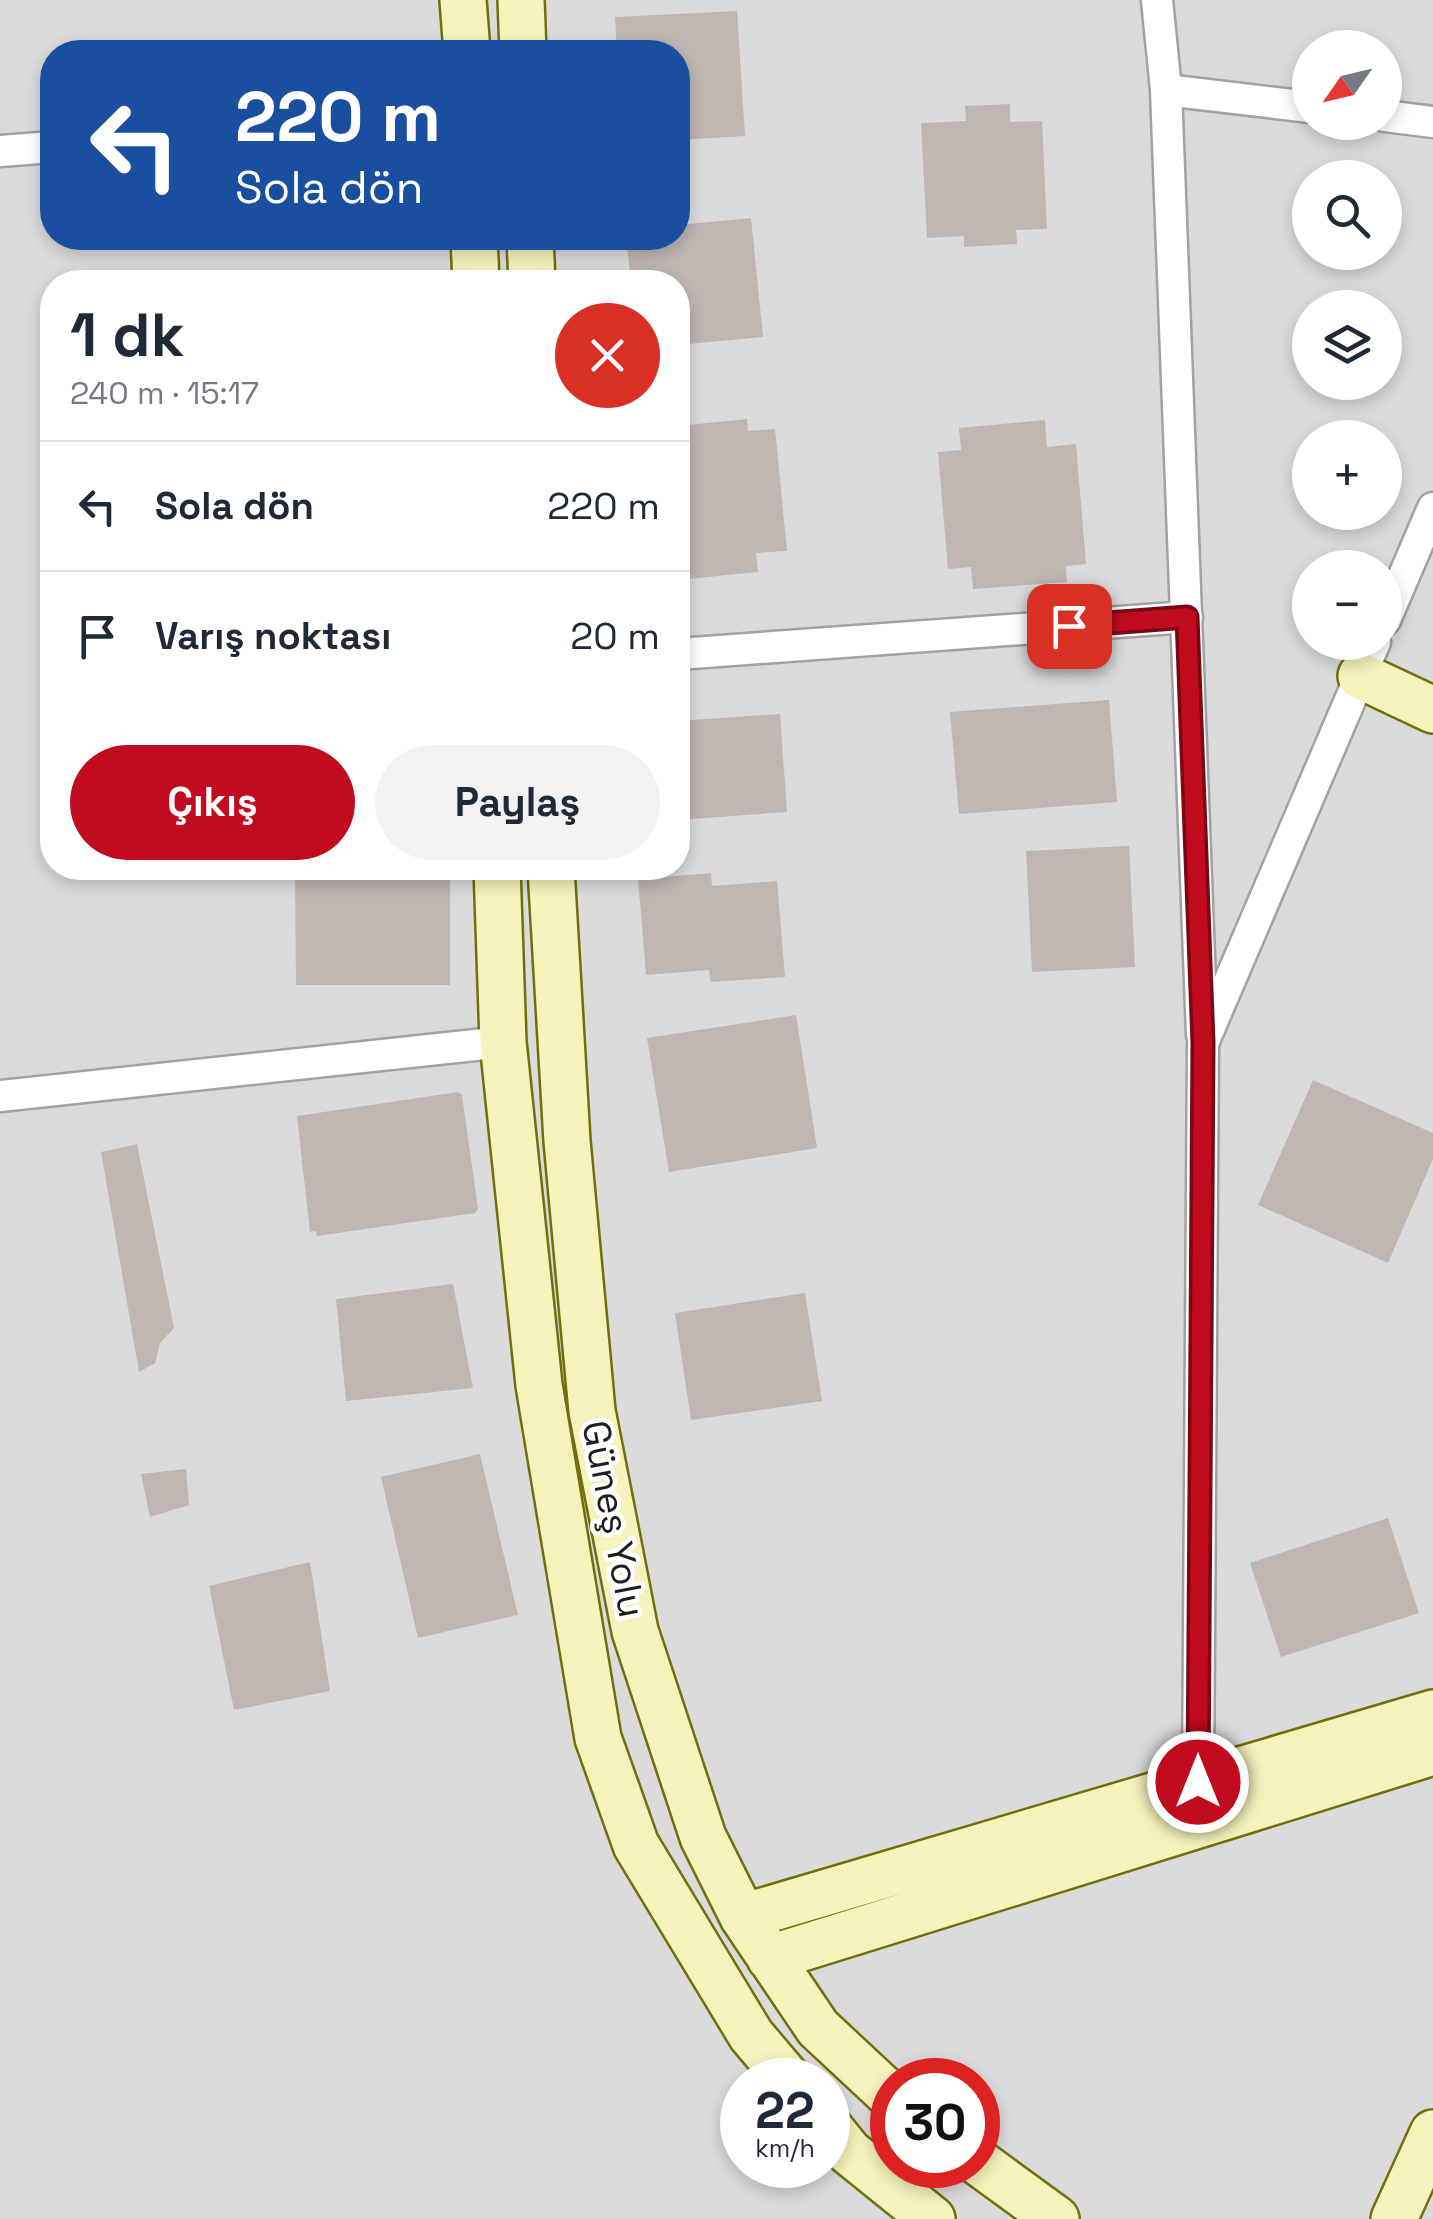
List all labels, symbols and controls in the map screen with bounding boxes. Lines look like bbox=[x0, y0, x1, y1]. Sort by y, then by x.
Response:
north arrow bbox=[1292, 30, 1402, 140]
map controls bbox=[1292, 30, 1402, 660]
text: 220 m bbox=[235, 72, 441, 161]
icon: left bbox=[70, 80, 200, 210]
text: Sola dön bbox=[235, 159, 423, 216]
button: search bbox=[1292, 160, 1402, 270]
button: layers bbox=[1292, 290, 1402, 400]
text: 1 dk bbox=[70, 297, 184, 374]
button: close bbox=[555, 303, 660, 408]
text: 240 m · 15:17 bbox=[70, 373, 259, 413]
button: + bbox=[1292, 420, 1402, 530]
icon: left bbox=[70, 479, 125, 534]
text: Sola dön bbox=[155, 482, 314, 530]
text: 220 m bbox=[547, 482, 660, 530]
button: − bbox=[1292, 550, 1402, 660]
pin bbox=[1027, 584, 1112, 669]
icon: arrive bbox=[1042, 599, 1097, 654]
icon: arrive bbox=[70, 609, 125, 664]
text: Varış noktası bbox=[155, 612, 391, 660]
text: 20 m bbox=[570, 612, 660, 660]
button: Çıkış bbox=[70, 745, 355, 860]
button: Paylaş bbox=[375, 745, 660, 860]
street label: Güneş Yolu bbox=[571, 1417, 657, 1621]
position arrow bbox=[1146, 1730, 1250, 1834]
speed limit sign: 30 bbox=[870, 2058, 1000, 2188]
text: 22 bbox=[755, 2079, 815, 2143]
text: km/h bbox=[755, 2132, 815, 2164]

